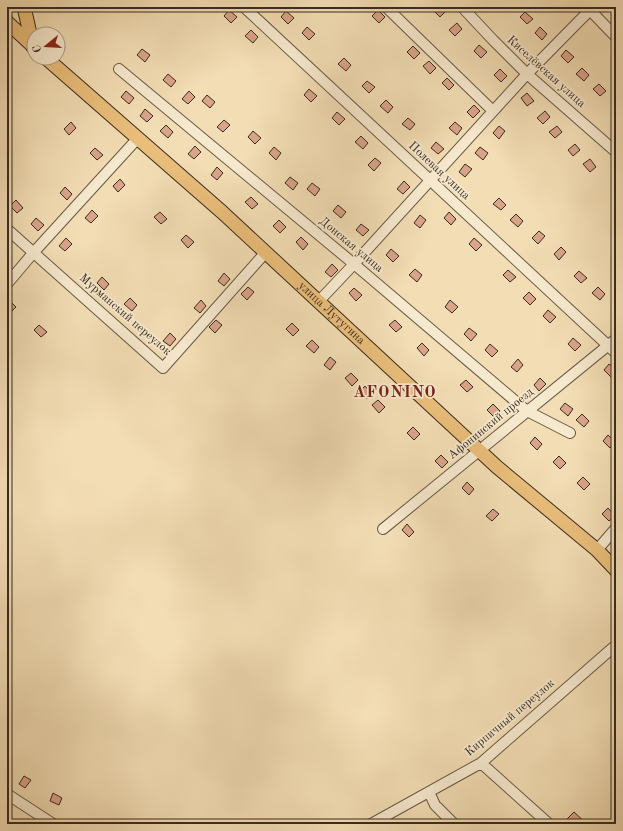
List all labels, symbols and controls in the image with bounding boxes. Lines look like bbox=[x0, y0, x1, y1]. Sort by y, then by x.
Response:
north arrow bbox=[26, 26, 66, 66]
street label: Киселёвская улица bbox=[505, 34, 588, 110]
text: С bbox=[32, 43, 44, 54]
street label: Полевая улица bbox=[406, 140, 472, 202]
street label: Донская улица bbox=[317, 215, 385, 275]
street label: Мурманский переулок bbox=[77, 272, 173, 358]
street label: улица Лутугина bbox=[296, 280, 367, 347]
district label: AFONINO bbox=[353, 385, 437, 401]
street label: Афонинский проезд bbox=[446, 386, 536, 462]
street label: Кирпичный переулок bbox=[463, 677, 557, 759]

